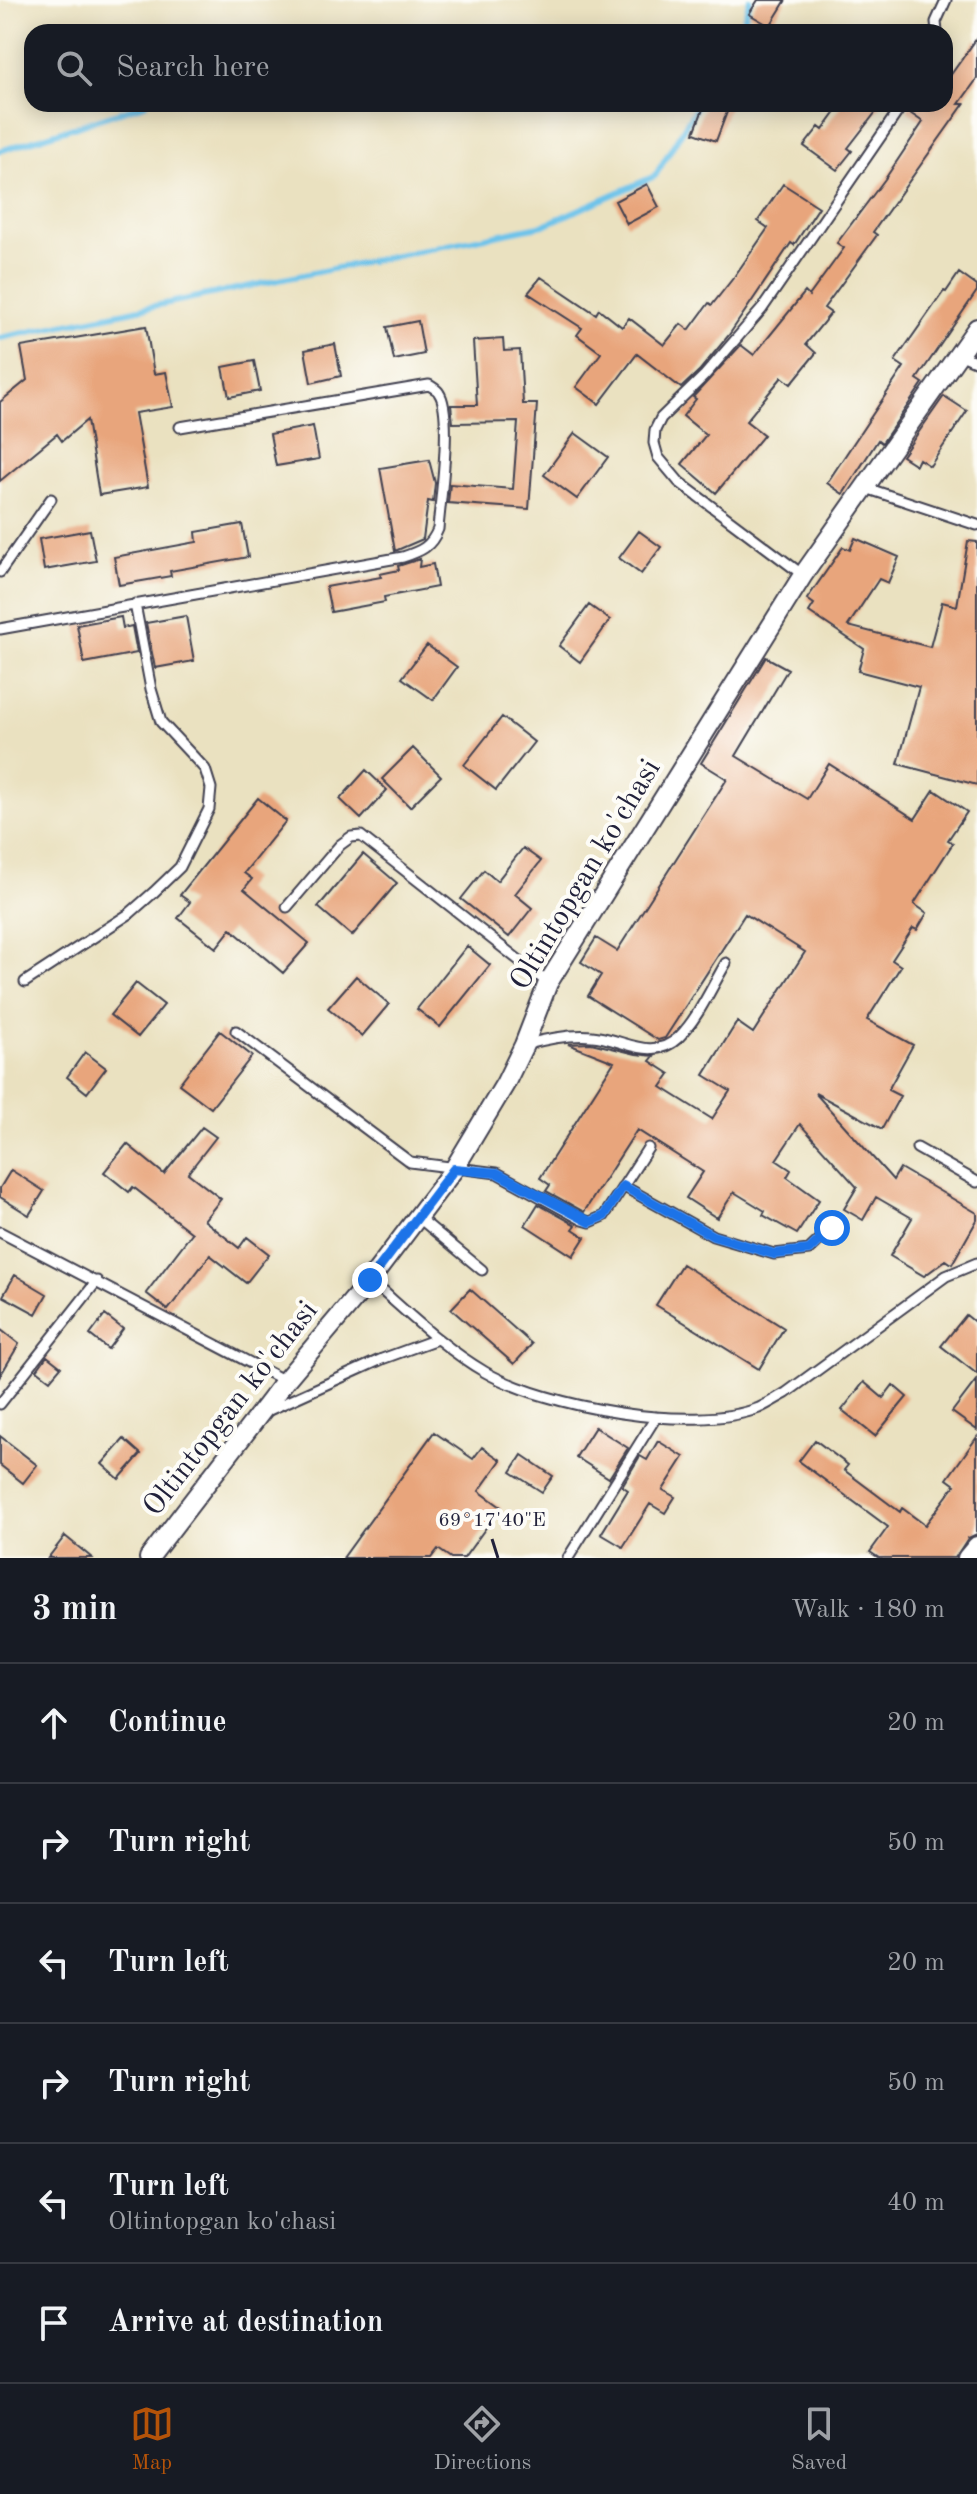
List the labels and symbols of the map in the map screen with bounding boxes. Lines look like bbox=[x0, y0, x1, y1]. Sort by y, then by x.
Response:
street label: Oltintopgan ko'chasi bbox=[505, 754, 667, 996]
route start bbox=[814, 1210, 850, 1246]
route end bbox=[352, 1262, 388, 1298]
street label: Oltintopgan ko'chasi bbox=[138, 1296, 324, 1522]
text: 69°17'40"E bbox=[438, 1511, 546, 1531]

